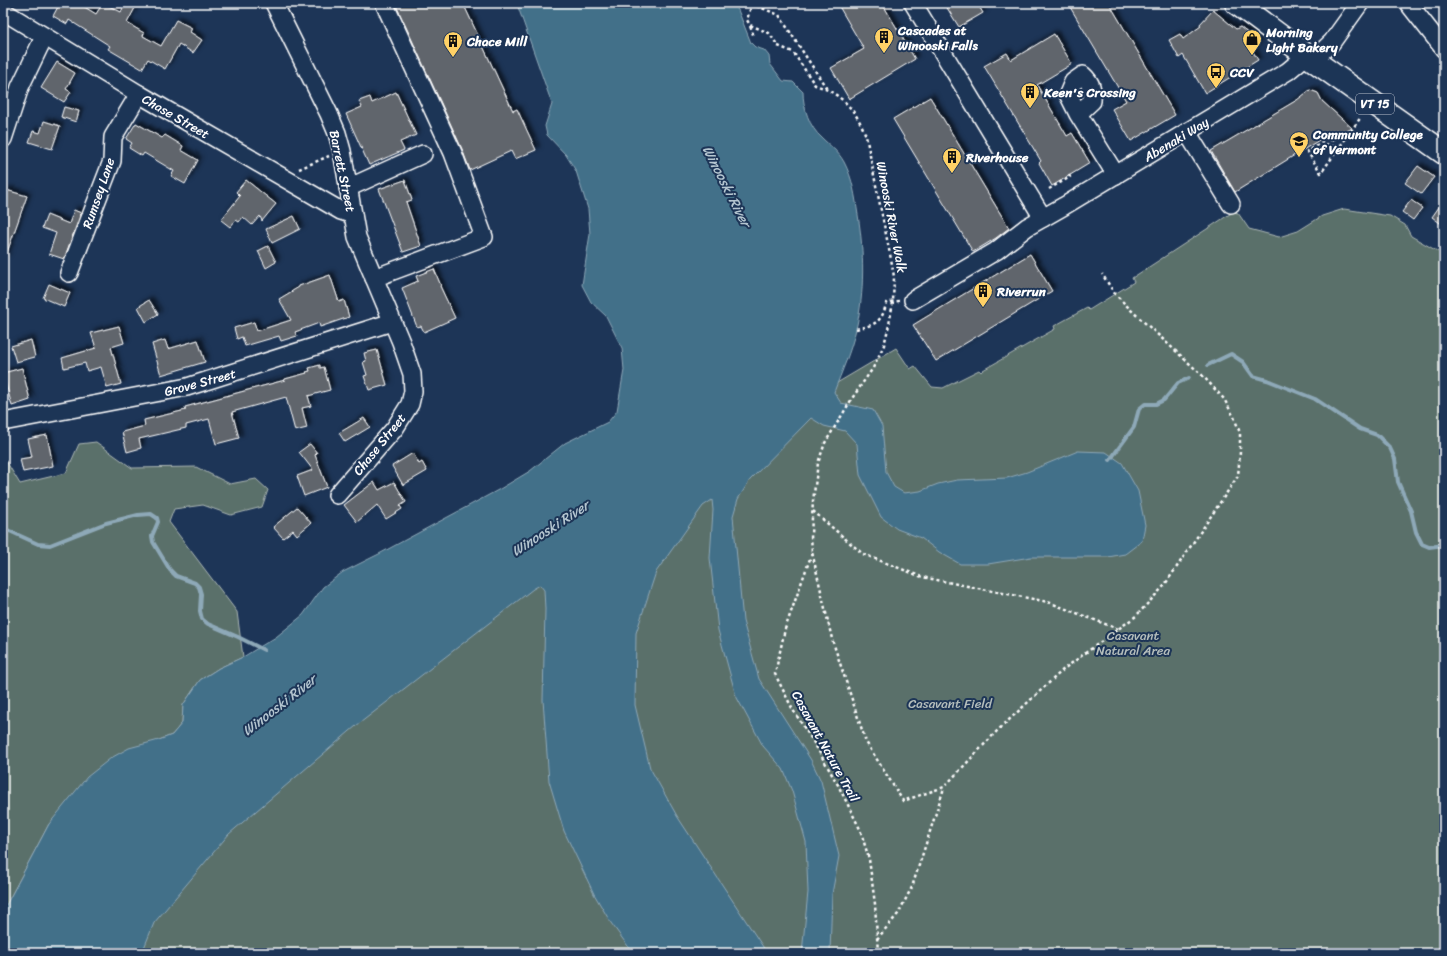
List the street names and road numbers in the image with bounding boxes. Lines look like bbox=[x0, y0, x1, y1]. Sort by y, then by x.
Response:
street label: Chase Street bbox=[138, 88, 214, 145]
road number: VT 15 bbox=[1356, 94, 1394, 114]
street label: Abenaki Way bbox=[1138, 111, 1214, 169]
street label: Barrett Street bbox=[323, 128, 363, 215]
street label: Rumsey Lane bbox=[76, 154, 121, 232]
street label: Winooski River Walk bbox=[869, 159, 914, 275]
street label: Grove Street bbox=[162, 362, 239, 403]
street label: Chase Street bbox=[347, 408, 412, 481]
street label: Casavant Nature Trail bbox=[785, 686, 866, 806]

